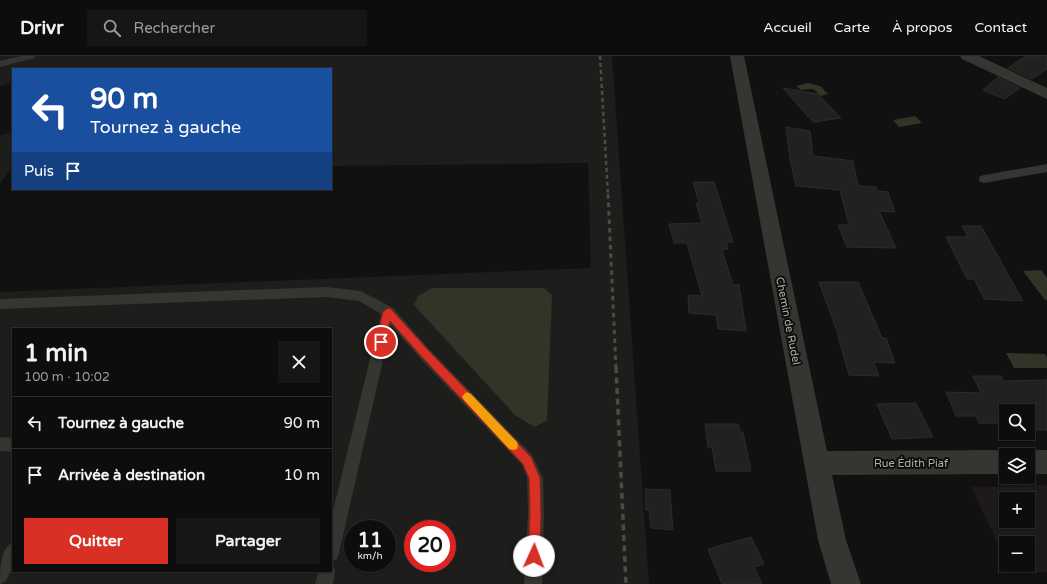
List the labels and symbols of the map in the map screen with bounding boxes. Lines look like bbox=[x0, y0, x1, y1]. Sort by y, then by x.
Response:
street label: Chemin de Rudel bbox=[773, 276, 803, 366]
pin bbox=[364, 325, 398, 359]
street label: Rue Édith Piaf bbox=[874, 456, 949, 470]
speed limit sign: 20 bbox=[404, 520, 456, 572]
position arrow bbox=[513, 535, 555, 577]

